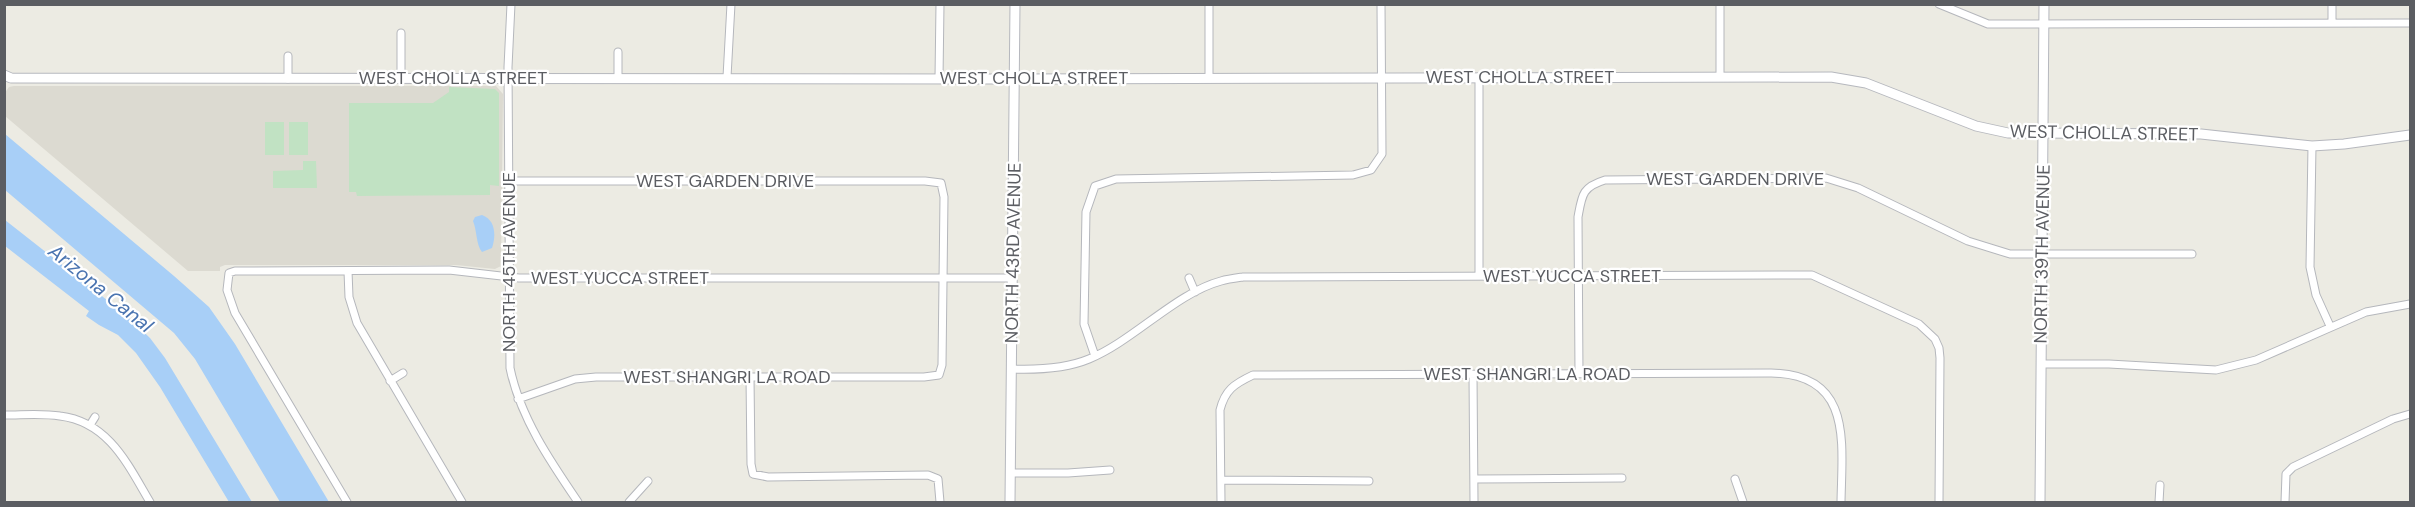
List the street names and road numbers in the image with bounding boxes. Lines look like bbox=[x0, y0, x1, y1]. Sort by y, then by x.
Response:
street label: WEST CHOLLA STREET bbox=[1426, 65, 1614, 89]
street label: WEST CHOLLA STREET bbox=[359, 66, 547, 90]
street label: WEST CHOLLA STREET bbox=[940, 66, 1128, 90]
street label: WEST CHOLLA STREET bbox=[2009, 119, 2199, 147]
street label: NORTH 43RD AVENUE bbox=[999, 163, 1027, 343]
street label: NORTH 39TH AVENUE bbox=[2028, 164, 2056, 344]
street label: WEST GARDEN DRIVE bbox=[1646, 167, 1824, 191]
street label: WEST GARDEN DRIVE bbox=[636, 169, 814, 193]
street label: NORTH 45TH AVENUE bbox=[497, 172, 521, 352]
street label: WEST YUCCA STREET bbox=[1483, 264, 1661, 288]
street label: WEST YUCCA STREET bbox=[531, 266, 709, 290]
street label: WEST SHANGRI LA ROAD bbox=[1423, 362, 1631, 386]
street label: WEST SHANGRI LA ROAD bbox=[623, 365, 831, 389]

